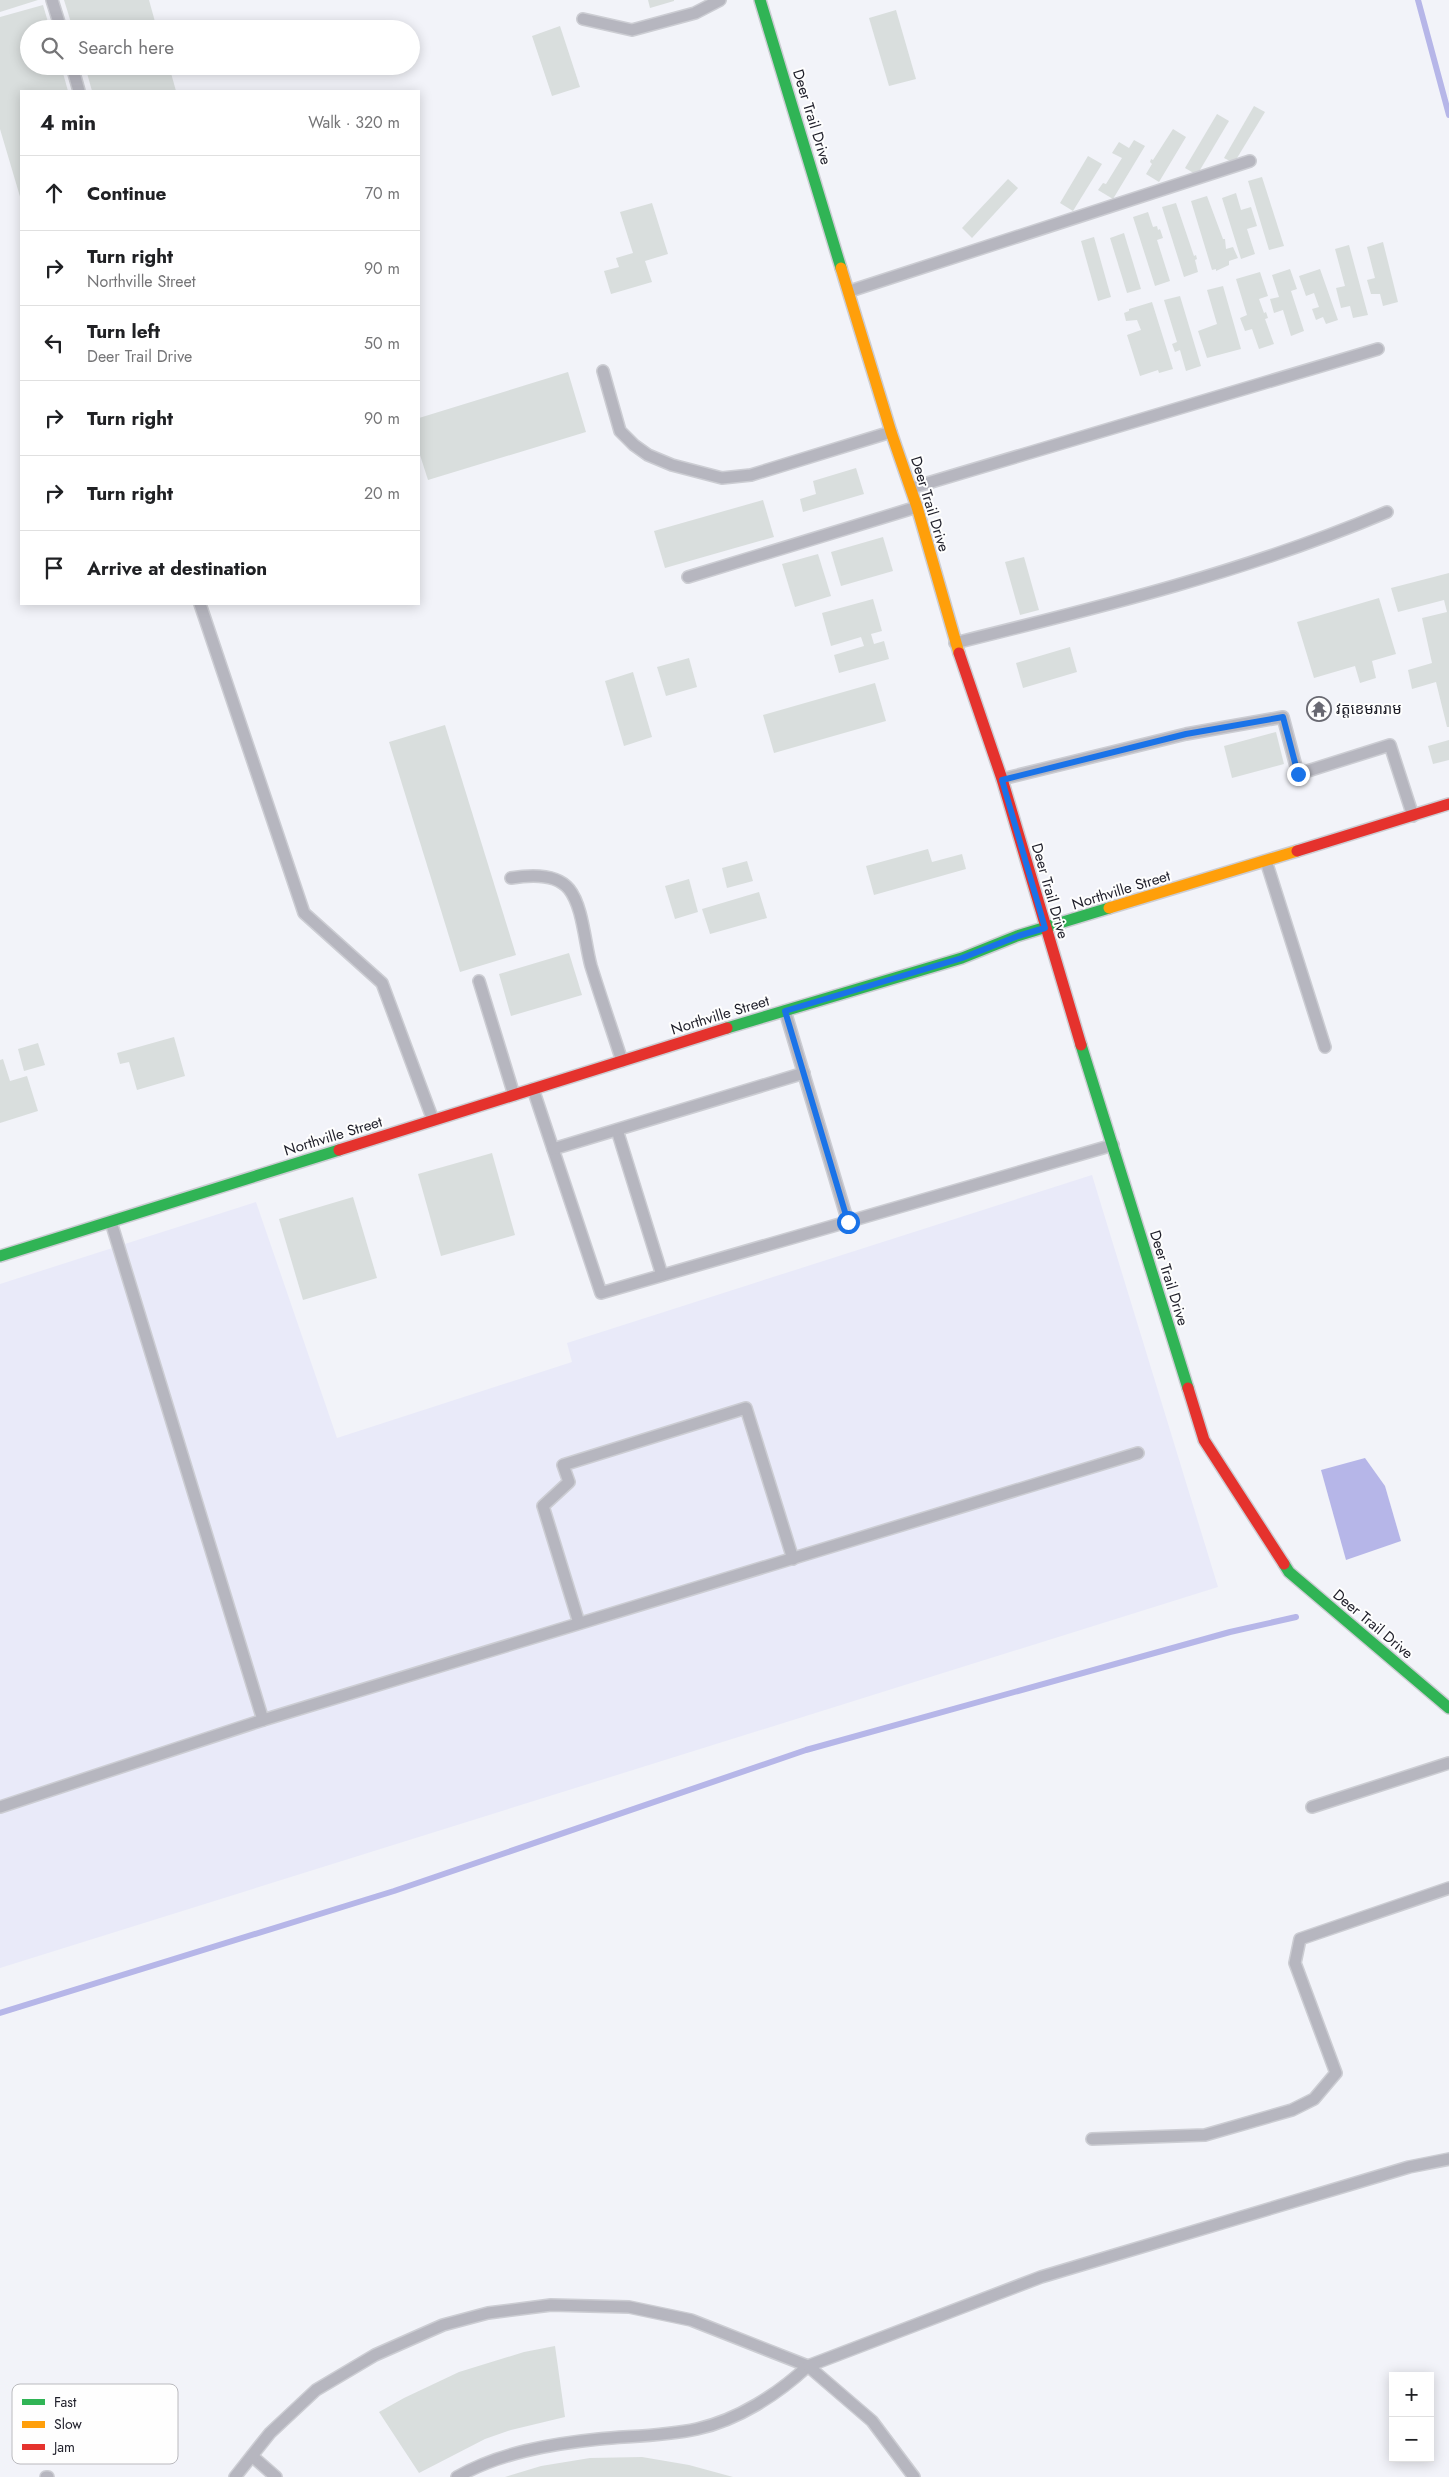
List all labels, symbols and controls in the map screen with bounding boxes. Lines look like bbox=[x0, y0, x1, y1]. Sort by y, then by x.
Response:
search box bbox=[20, 20, 420, 75]
icon: search bbox=[38, 34, 66, 62]
text: Search here bbox=[78, 34, 174, 61]
street label: Deer Trail Drive bbox=[787, 67, 837, 168]
text: 4 min bbox=[40, 108, 96, 138]
text: Walk · 320 m bbox=[308, 111, 400, 134]
icon: ahead bbox=[40, 179, 68, 207]
text: Continue bbox=[87, 180, 166, 207]
text: 70 m bbox=[365, 182, 400, 205]
text: Turn right bbox=[87, 243, 173, 270]
icon: right bbox=[40, 254, 68, 282]
text: 90 m bbox=[364, 257, 400, 280]
text: Northville Street bbox=[87, 270, 196, 293]
text: Turn left bbox=[87, 318, 160, 345]
icon: left bbox=[40, 329, 68, 357]
text: 50 m bbox=[364, 332, 400, 355]
text: Deer Trail Drive bbox=[87, 345, 192, 368]
icon: right bbox=[40, 404, 68, 432]
text: Turn right bbox=[87, 405, 173, 432]
text: 90 m bbox=[364, 407, 400, 430]
street label: Deer Trail Drive bbox=[905, 454, 955, 555]
icon: right bbox=[40, 479, 68, 507]
text: Turn right bbox=[87, 480, 173, 507]
text: 20 m bbox=[364, 482, 400, 505]
icon: arrive bbox=[40, 554, 68, 582]
text: Arrive at destination bbox=[87, 555, 267, 582]
temple icon: វត្តខេមរារាម bbox=[1306, 696, 1332, 722]
place label: វត្តខេមរារាម bbox=[1336, 698, 1402, 720]
route end bbox=[1287, 763, 1310, 786]
street label: Deer Trail Drive bbox=[1026, 841, 1074, 942]
street label: Northville Street bbox=[1069, 864, 1173, 915]
street label: Northville Street bbox=[668, 989, 772, 1040]
street label: Northville Street bbox=[281, 1110, 385, 1161]
route start bbox=[837, 1211, 860, 1234]
street label: Deer Trail Drive bbox=[1144, 1228, 1194, 1329]
street label: Deer Trail Drive bbox=[1328, 1584, 1418, 1664]
map controls bbox=[1389, 2372, 1434, 2462]
button: + bbox=[1389, 2372, 1434, 2417]
legend bbox=[12, 2384, 178, 2464]
text: Fast bbox=[54, 2392, 77, 2412]
text: Slow bbox=[54, 2414, 82, 2434]
button: − bbox=[1389, 2417, 1434, 2462]
text: Jam bbox=[52, 2437, 75, 2457]

